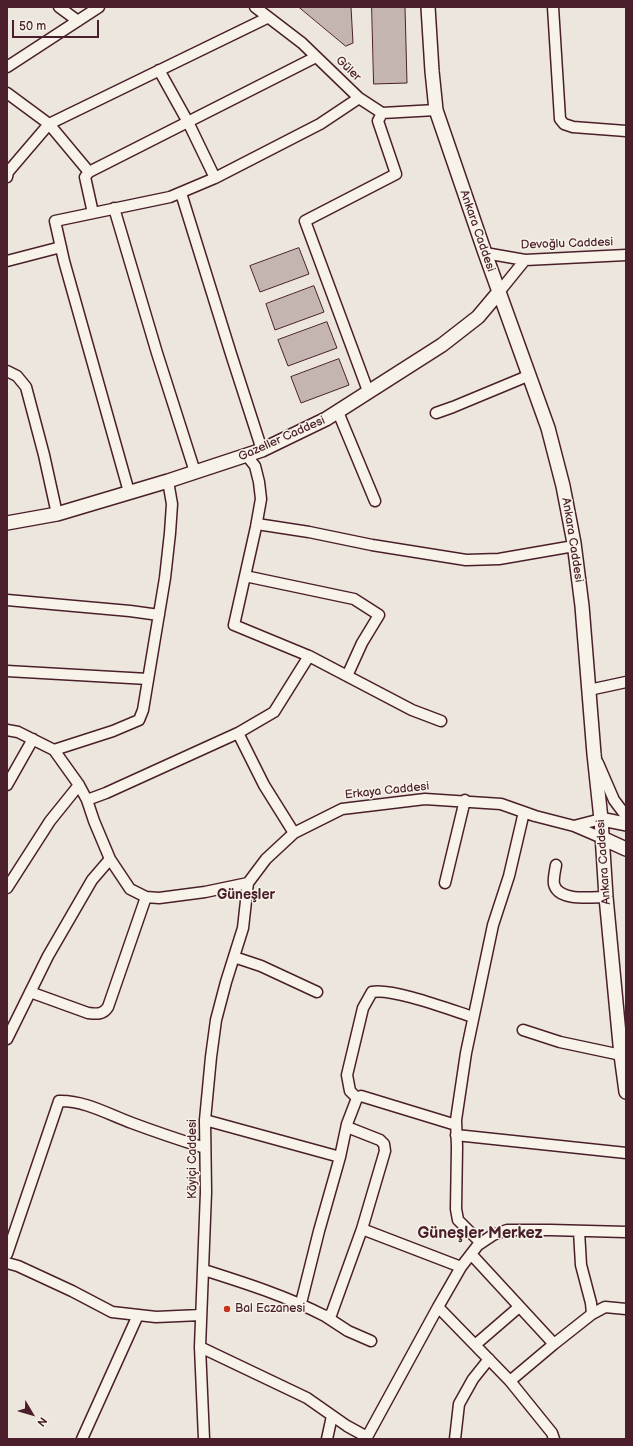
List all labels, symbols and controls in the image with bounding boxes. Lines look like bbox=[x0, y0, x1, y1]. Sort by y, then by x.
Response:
scale bar bbox=[14, 12, 101, 38]
text: 50 m bbox=[19, 19, 46, 34]
street label: Güler bbox=[332, 53, 364, 85]
street label: Ankara Caddesi bbox=[456, 188, 498, 274]
street label: Devoğlu Caddesi bbox=[521, 235, 613, 253]
street label: Gazeller Caddesi bbox=[236, 413, 328, 465]
street label: Ankara Caddesi bbox=[558, 497, 586, 583]
street label: Erkaya Caddesi bbox=[344, 779, 430, 803]
street label: Ankara Caddesi bbox=[594, 819, 614, 905]
district label: Güneşler bbox=[217, 887, 275, 903]
street label: Köyiçi Caddesi bbox=[186, 1119, 200, 1199]
district label: Güneşler Merkez bbox=[417, 1224, 543, 1244]
place label: Bal Eczanesi bbox=[235, 1302, 305, 1316]
marker: Bal Eczanesi bbox=[222, 1304, 232, 1314]
north arrow bbox=[12, 1394, 52, 1434]
text: N bbox=[34, 1414, 50, 1429]

